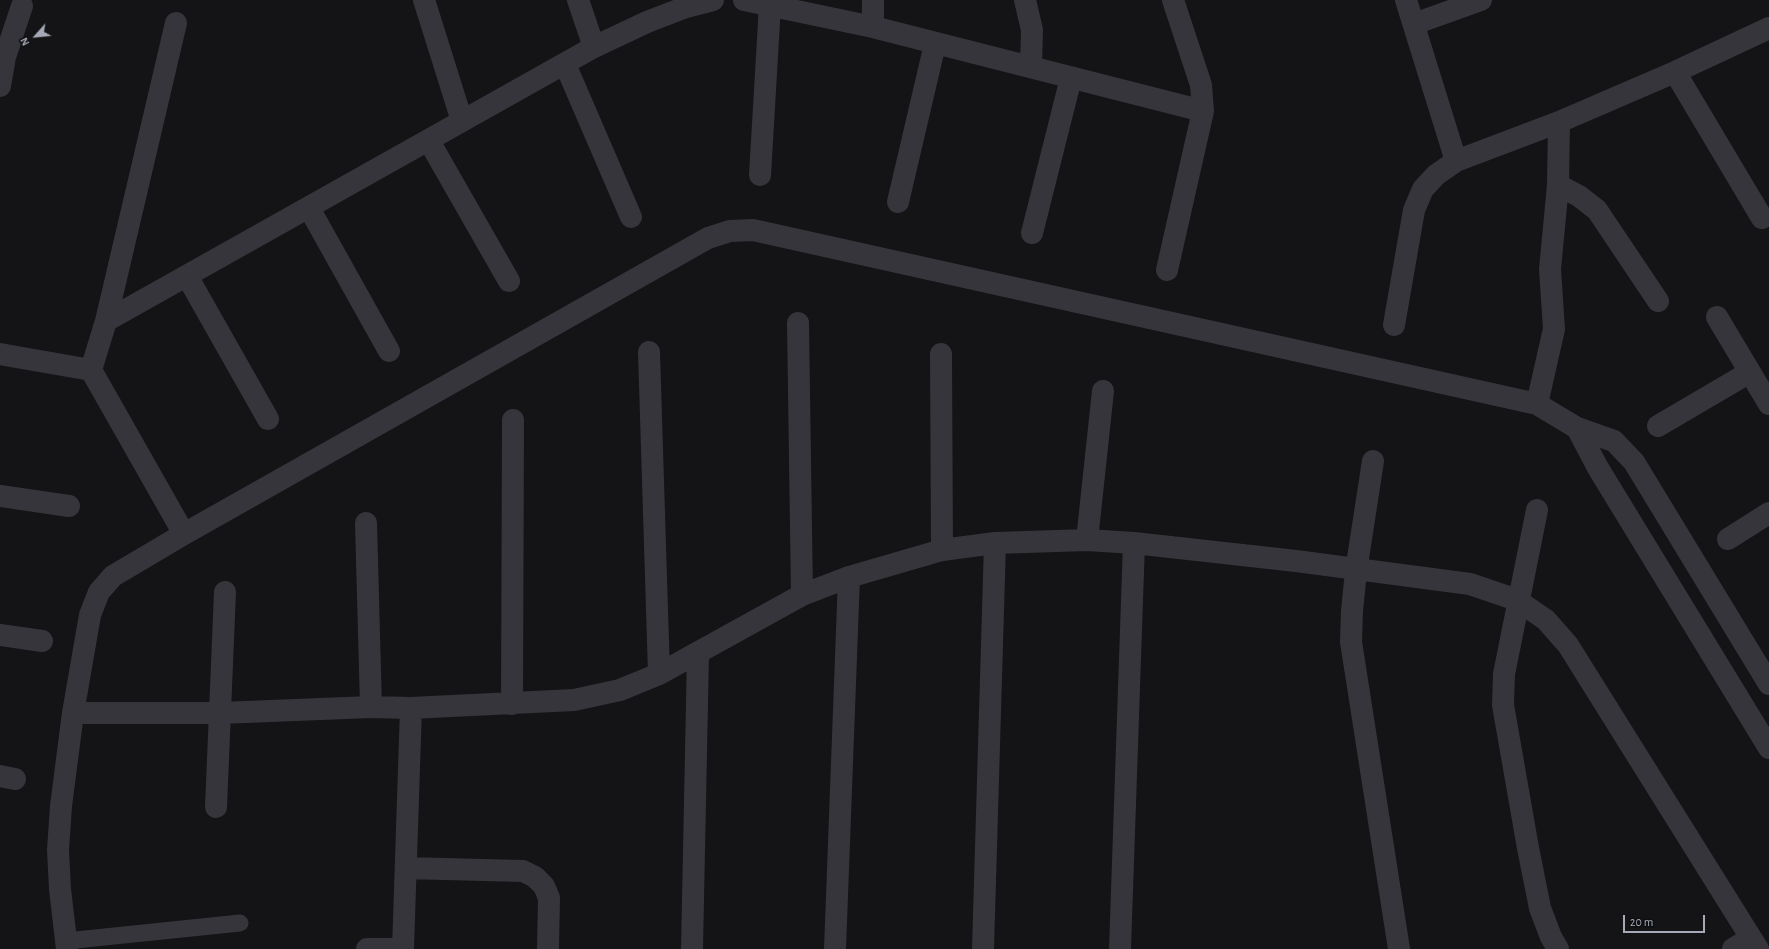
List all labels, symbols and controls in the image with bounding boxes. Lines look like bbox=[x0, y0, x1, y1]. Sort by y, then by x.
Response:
north arrow bbox=[16, 16, 56, 56]
text: N bbox=[18, 36, 32, 48]
scale bar bbox=[1625, 907, 1707, 933]
text: 20 m bbox=[1630, 916, 1653, 928]

